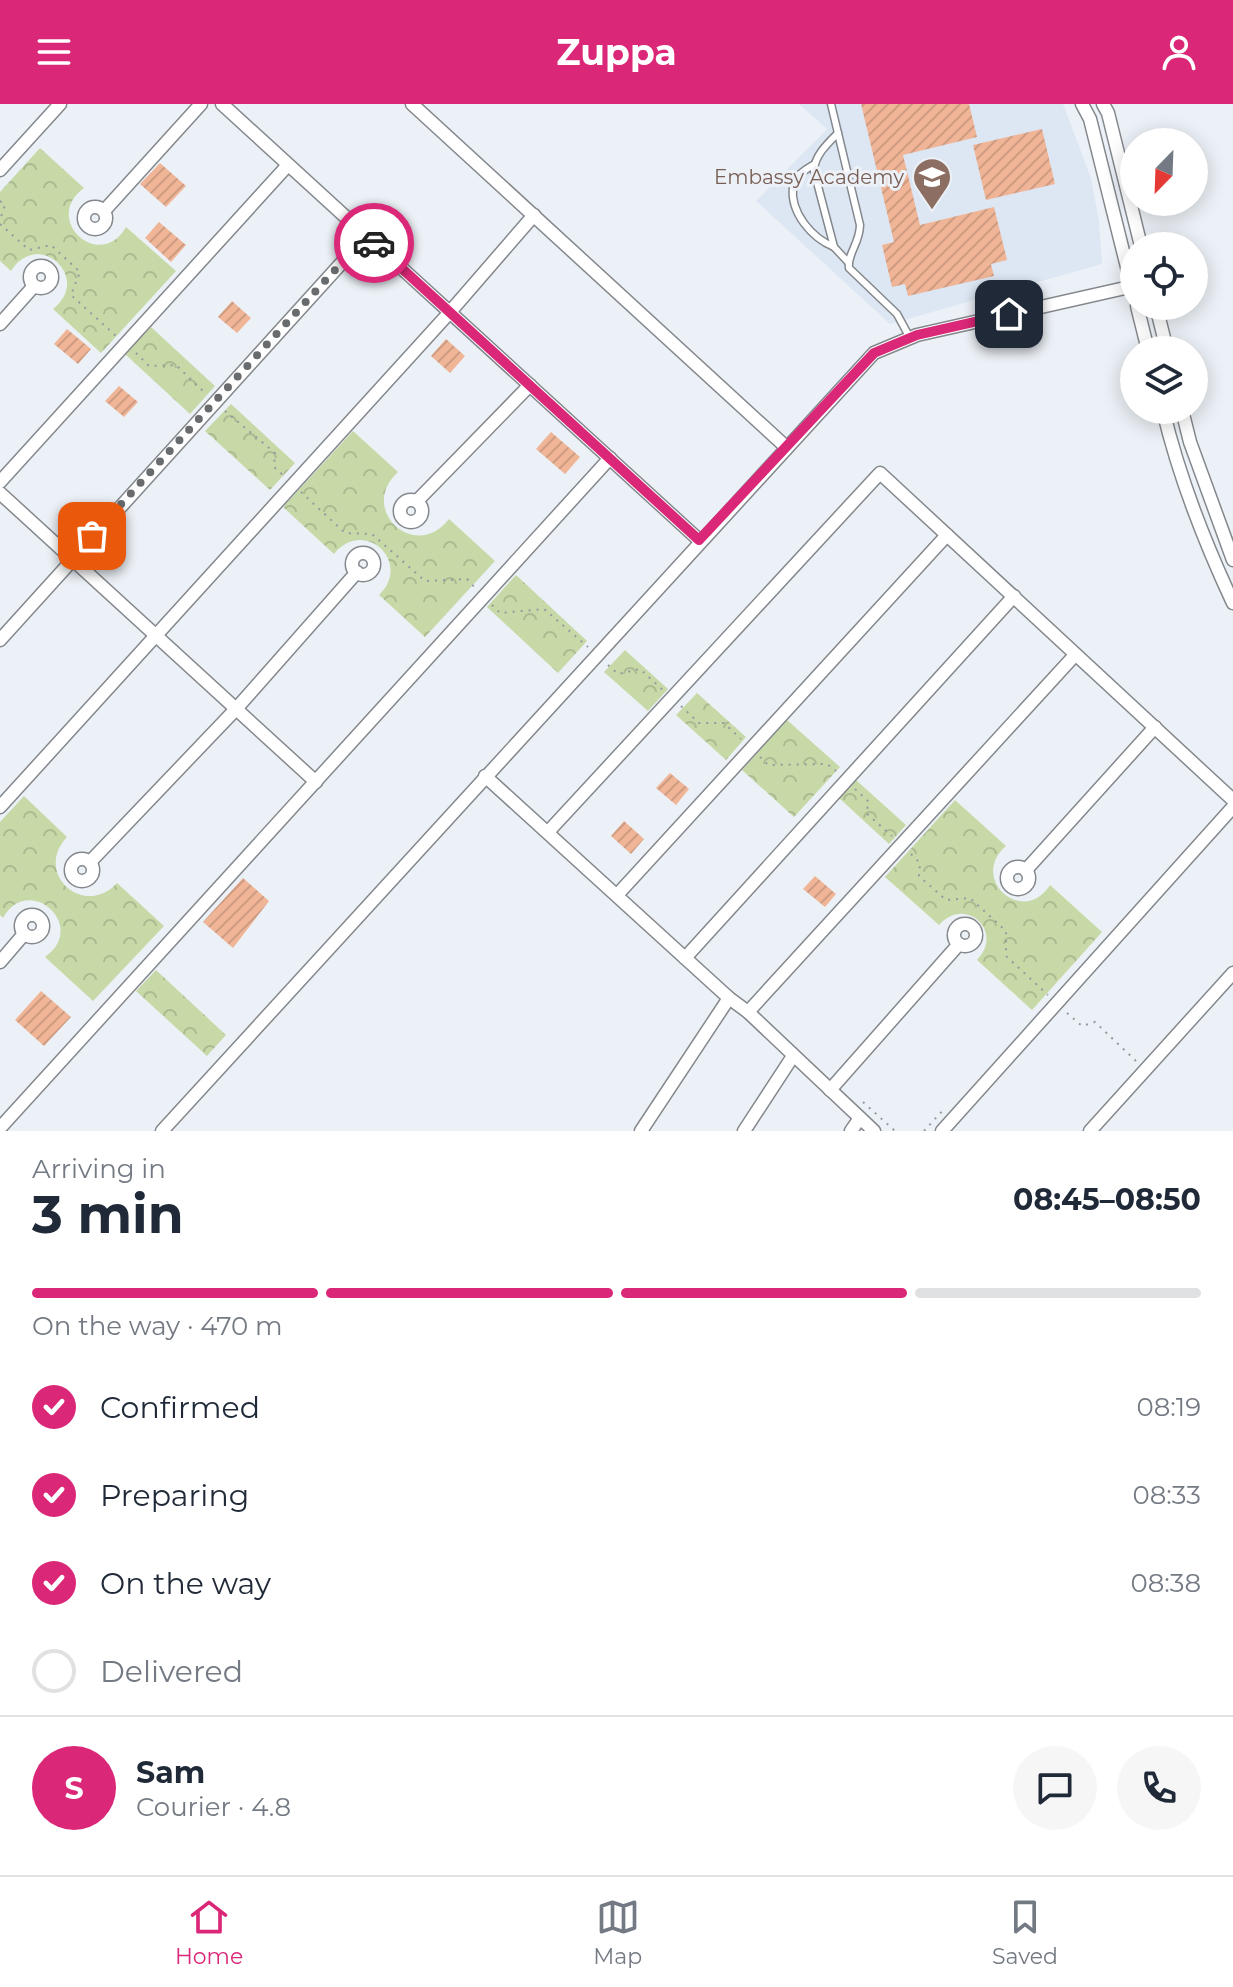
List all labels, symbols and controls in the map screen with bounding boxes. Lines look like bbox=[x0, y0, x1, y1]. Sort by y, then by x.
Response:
icon: menu bbox=[32, 30, 76, 74]
text: Zuppa bbox=[556, 30, 677, 74]
icon: person bbox=[1157, 30, 1201, 74]
north arrow bbox=[1120, 128, 1208, 216]
map controls bbox=[1120, 128, 1208, 424]
school or university icon: Embassy Academy bbox=[911, 156, 953, 211]
place label: Embassy Academy bbox=[714, 165, 904, 189]
courier bbox=[334, 203, 414, 283]
icon: car bbox=[352, 221, 396, 265]
button: locate bbox=[1120, 232, 1208, 320]
pin bbox=[975, 280, 1043, 348]
icon: home bbox=[987, 292, 1031, 336]
button: layers bbox=[1120, 336, 1208, 424]
pin bbox=[58, 502, 126, 570]
icon: bag bbox=[70, 514, 114, 558]
text: Arriving in bbox=[32, 1153, 166, 1185]
text: 08:45–08:50 bbox=[1013, 1181, 1201, 1218]
text: 3 min bbox=[32, 1183, 184, 1246]
text: On the way · 470 m bbox=[32, 1310, 283, 1342]
icon: check bbox=[32, 1385, 76, 1429]
text: Confirmed bbox=[100, 1389, 260, 1426]
text: 08:19 bbox=[1136, 1391, 1201, 1423]
icon: check bbox=[32, 1473, 76, 1517]
text: Preparing bbox=[100, 1477, 249, 1514]
text: 08:33 bbox=[1132, 1479, 1201, 1511]
icon: check bbox=[32, 1561, 76, 1605]
text: On the way bbox=[100, 1565, 271, 1602]
text: 08:38 bbox=[1130, 1567, 1201, 1599]
text: Delivered bbox=[100, 1653, 243, 1690]
button: chat bbox=[1013, 1746, 1097, 1830]
button: phone bbox=[1117, 1746, 1201, 1830]
text: Sam bbox=[136, 1754, 205, 1791]
text: S bbox=[64, 1770, 84, 1807]
text: Courier · 4.8 bbox=[136, 1791, 291, 1823]
tab: Home bbox=[175, 1895, 243, 1970]
tab: Map bbox=[593, 1895, 642, 1970]
tab: Saved bbox=[992, 1895, 1058, 1970]

